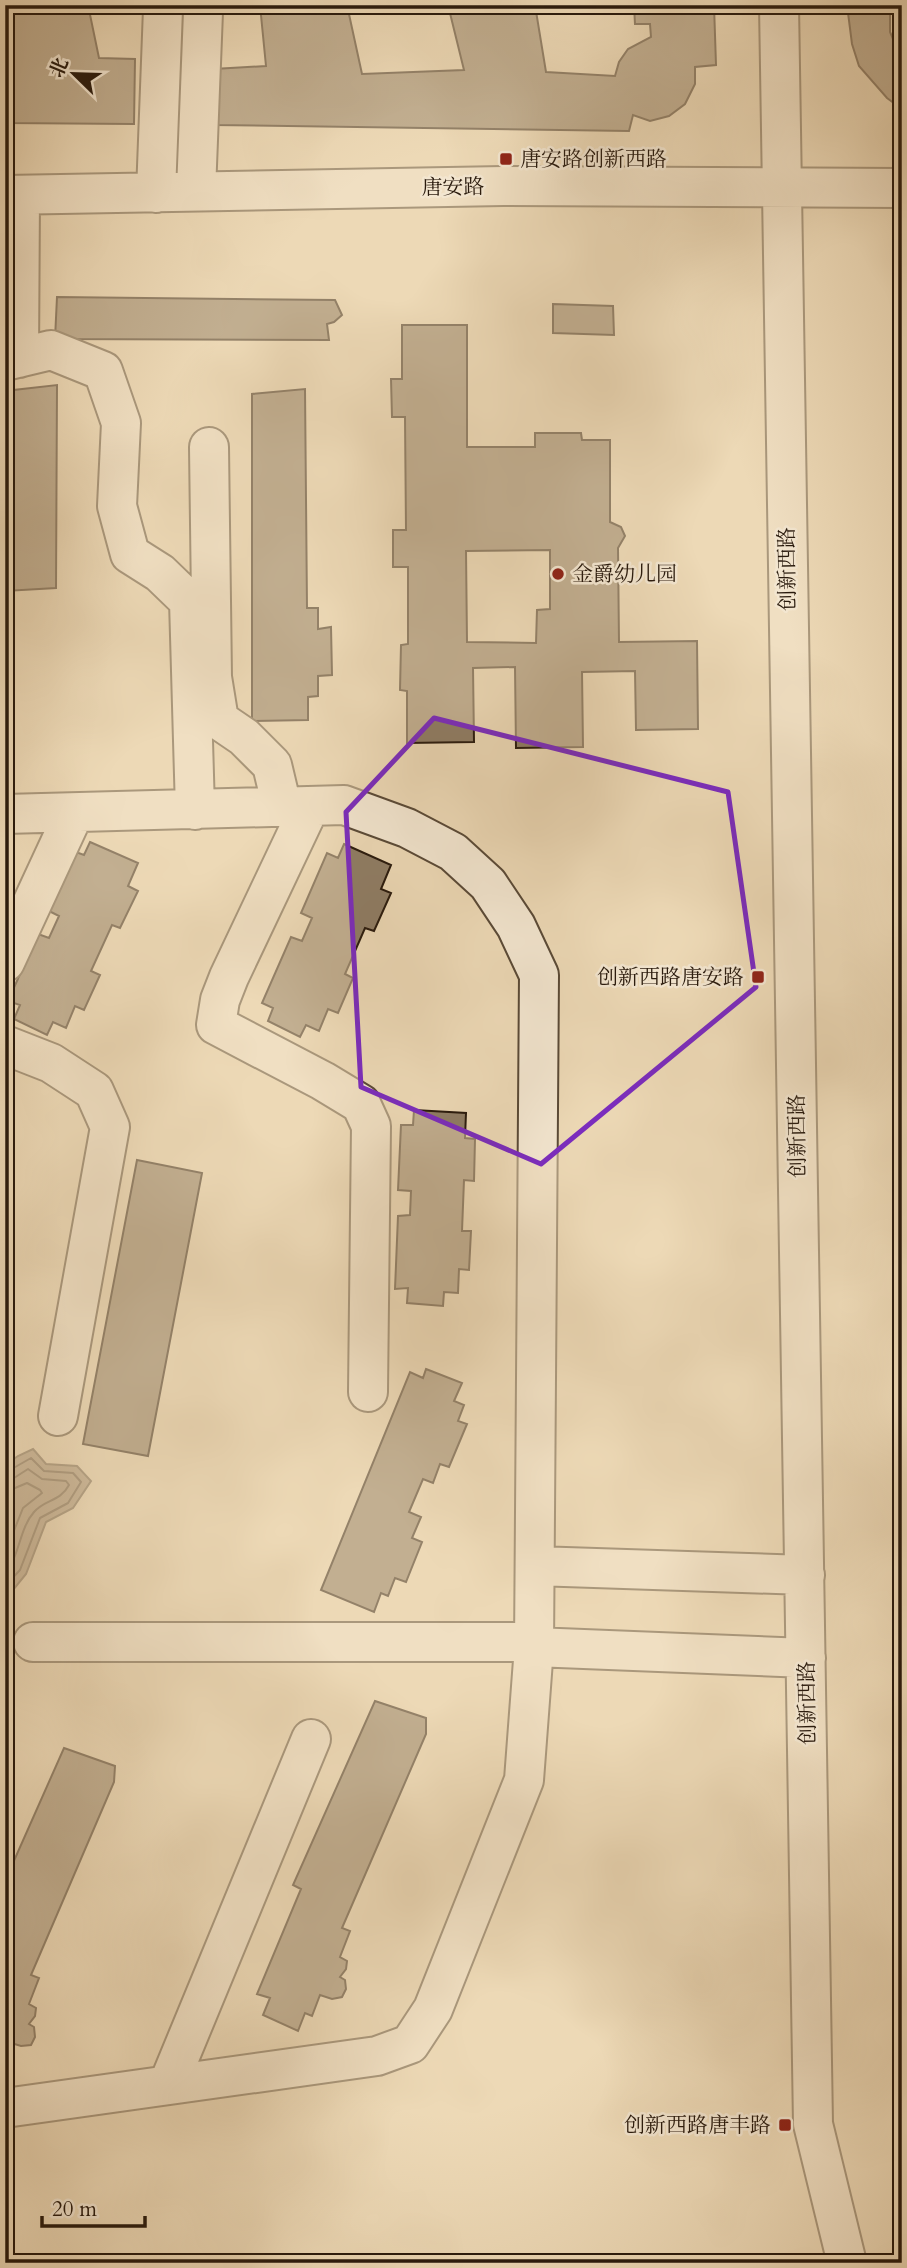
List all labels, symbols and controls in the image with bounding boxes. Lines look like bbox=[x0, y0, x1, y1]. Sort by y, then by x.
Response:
north arrow bbox=[38, 38, 108, 108]
text: 北 bbox=[44, 54, 75, 82]
place label: 唐安路创新西路 bbox=[520, 145, 667, 174]
marker: 唐安路创新西路 bbox=[498, 151, 514, 167]
street label: 唐安路 bbox=[421, 172, 485, 203]
street label: 创新西路 bbox=[772, 527, 803, 611]
place label: 金爵幼儿园 bbox=[572, 560, 677, 589]
marker: 金爵幼儿园 bbox=[550, 566, 566, 582]
place label: 创新西路唐安路 bbox=[597, 963, 744, 992]
marker: 创新西路唐安路 bbox=[750, 969, 766, 985]
street label: 创新西路 bbox=[782, 1094, 813, 1178]
street label: 创新西路 bbox=[792, 1661, 823, 1745]
place label: 创新西路唐丰路 bbox=[624, 2111, 771, 2140]
marker: 创新西路唐丰路 bbox=[777, 2117, 793, 2133]
scale bar bbox=[42, 2184, 145, 2228]
text: 20 m bbox=[52, 2195, 97, 2224]

